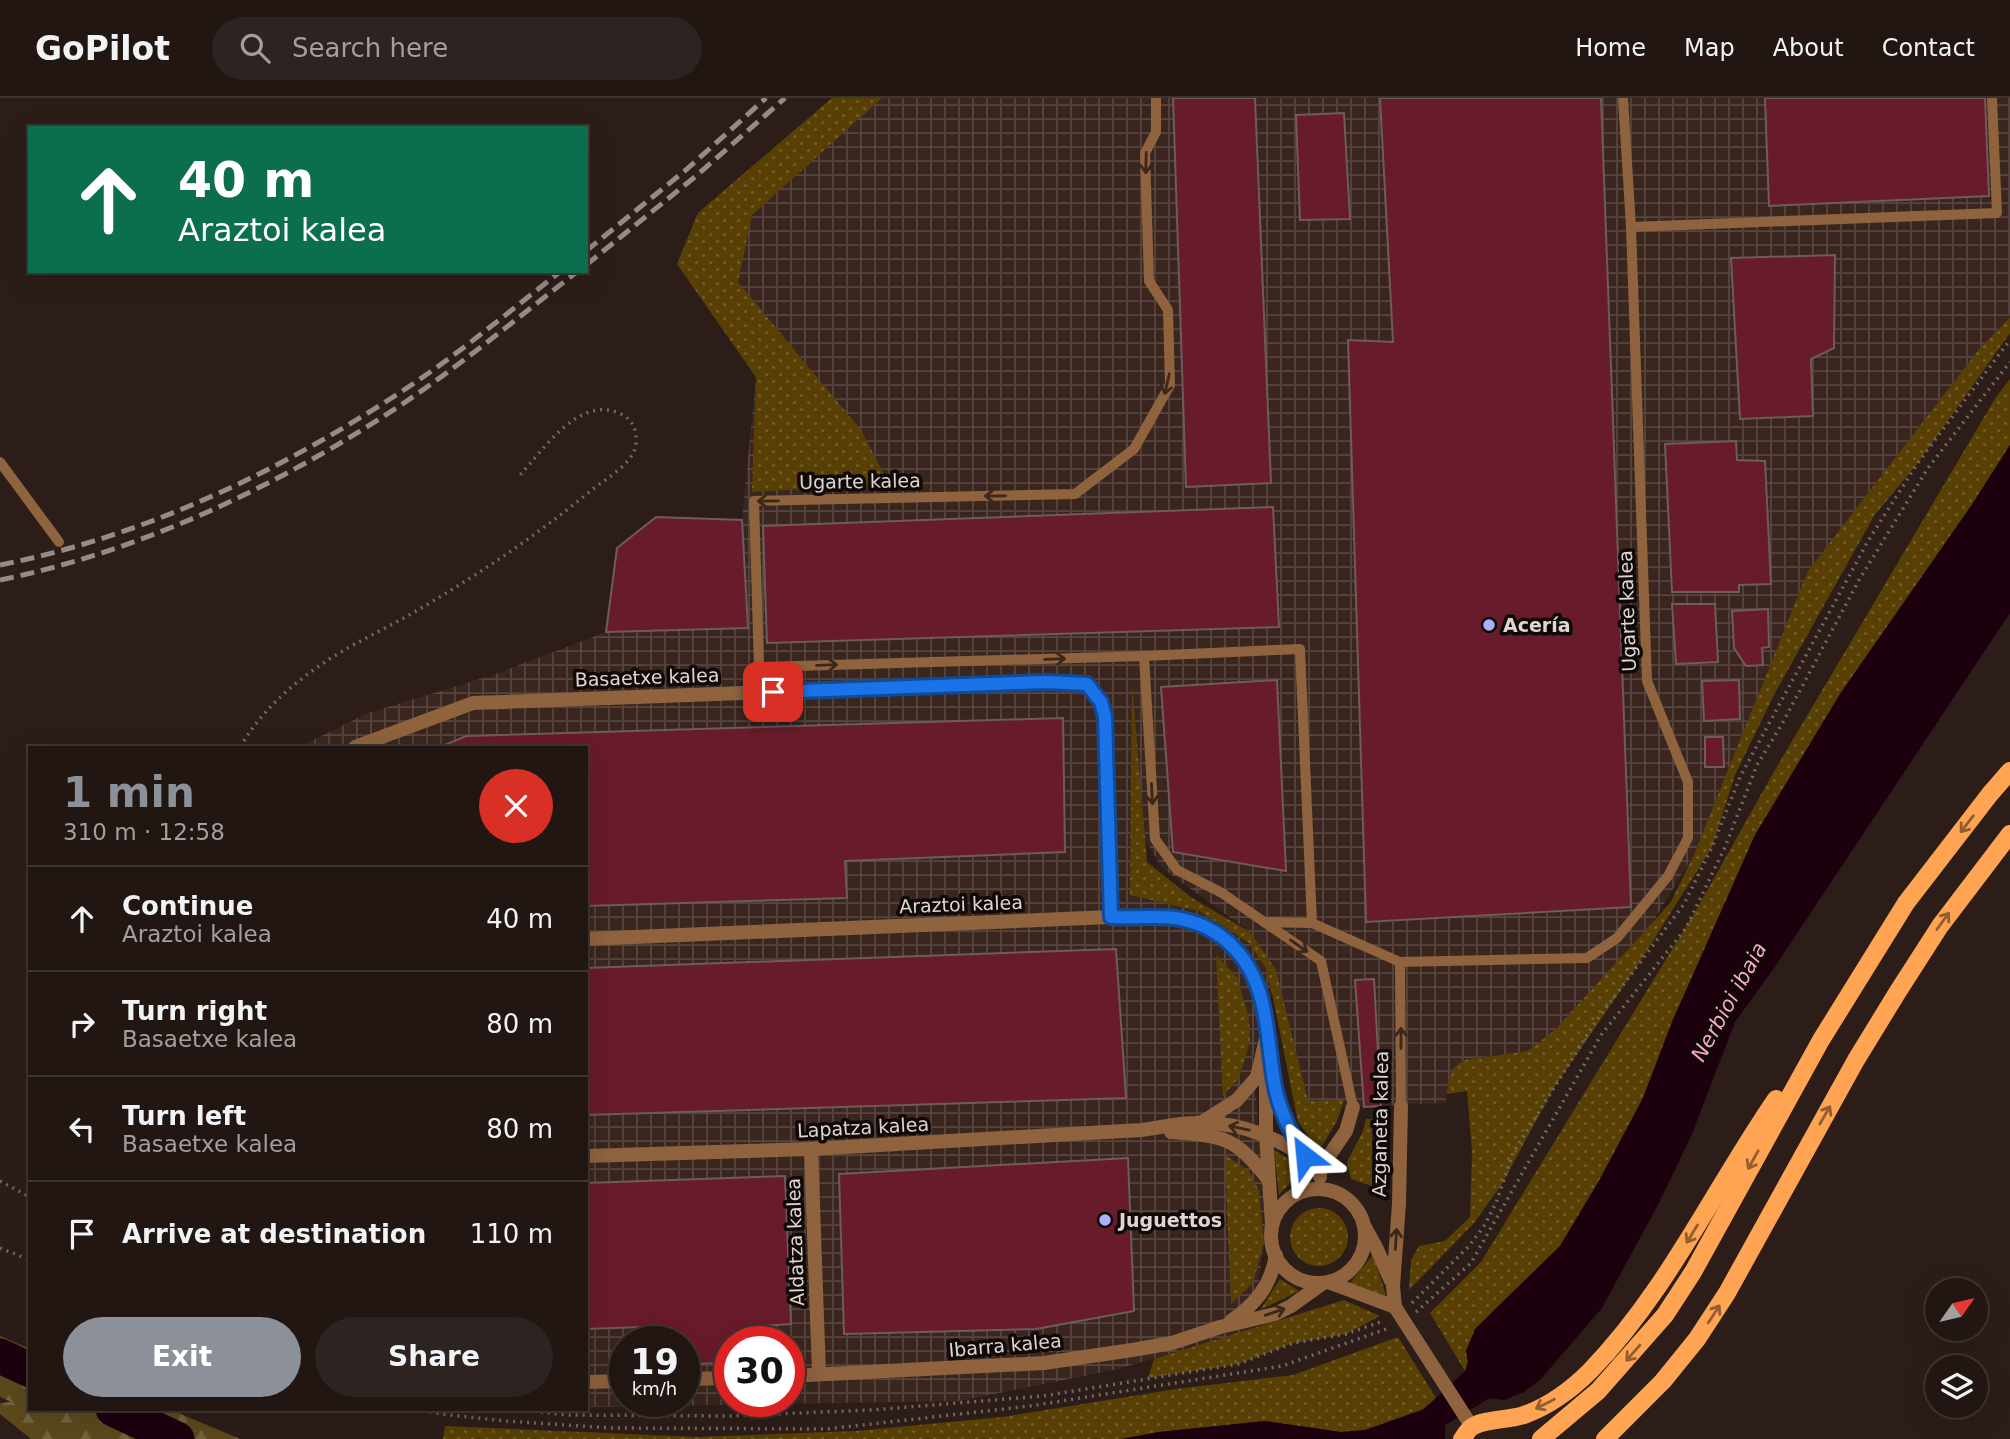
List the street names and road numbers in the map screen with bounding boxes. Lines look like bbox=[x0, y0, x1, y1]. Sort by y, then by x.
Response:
street label: Ugarte kalea bbox=[799, 469, 921, 493]
street label: Ugarte kalea bbox=[1614, 550, 1640, 672]
street label: Basaetxe kalea bbox=[574, 663, 720, 691]
street label: Araztoi kalea bbox=[899, 891, 1023, 917]
street label: Azganeta kalea bbox=[1368, 1051, 1392, 1197]
street label: Lapatza kalea bbox=[797, 1113, 929, 1141]
street label: Aldatza kalea bbox=[782, 1178, 808, 1306]
street label: Ibarra kalea bbox=[948, 1329, 1062, 1361]

